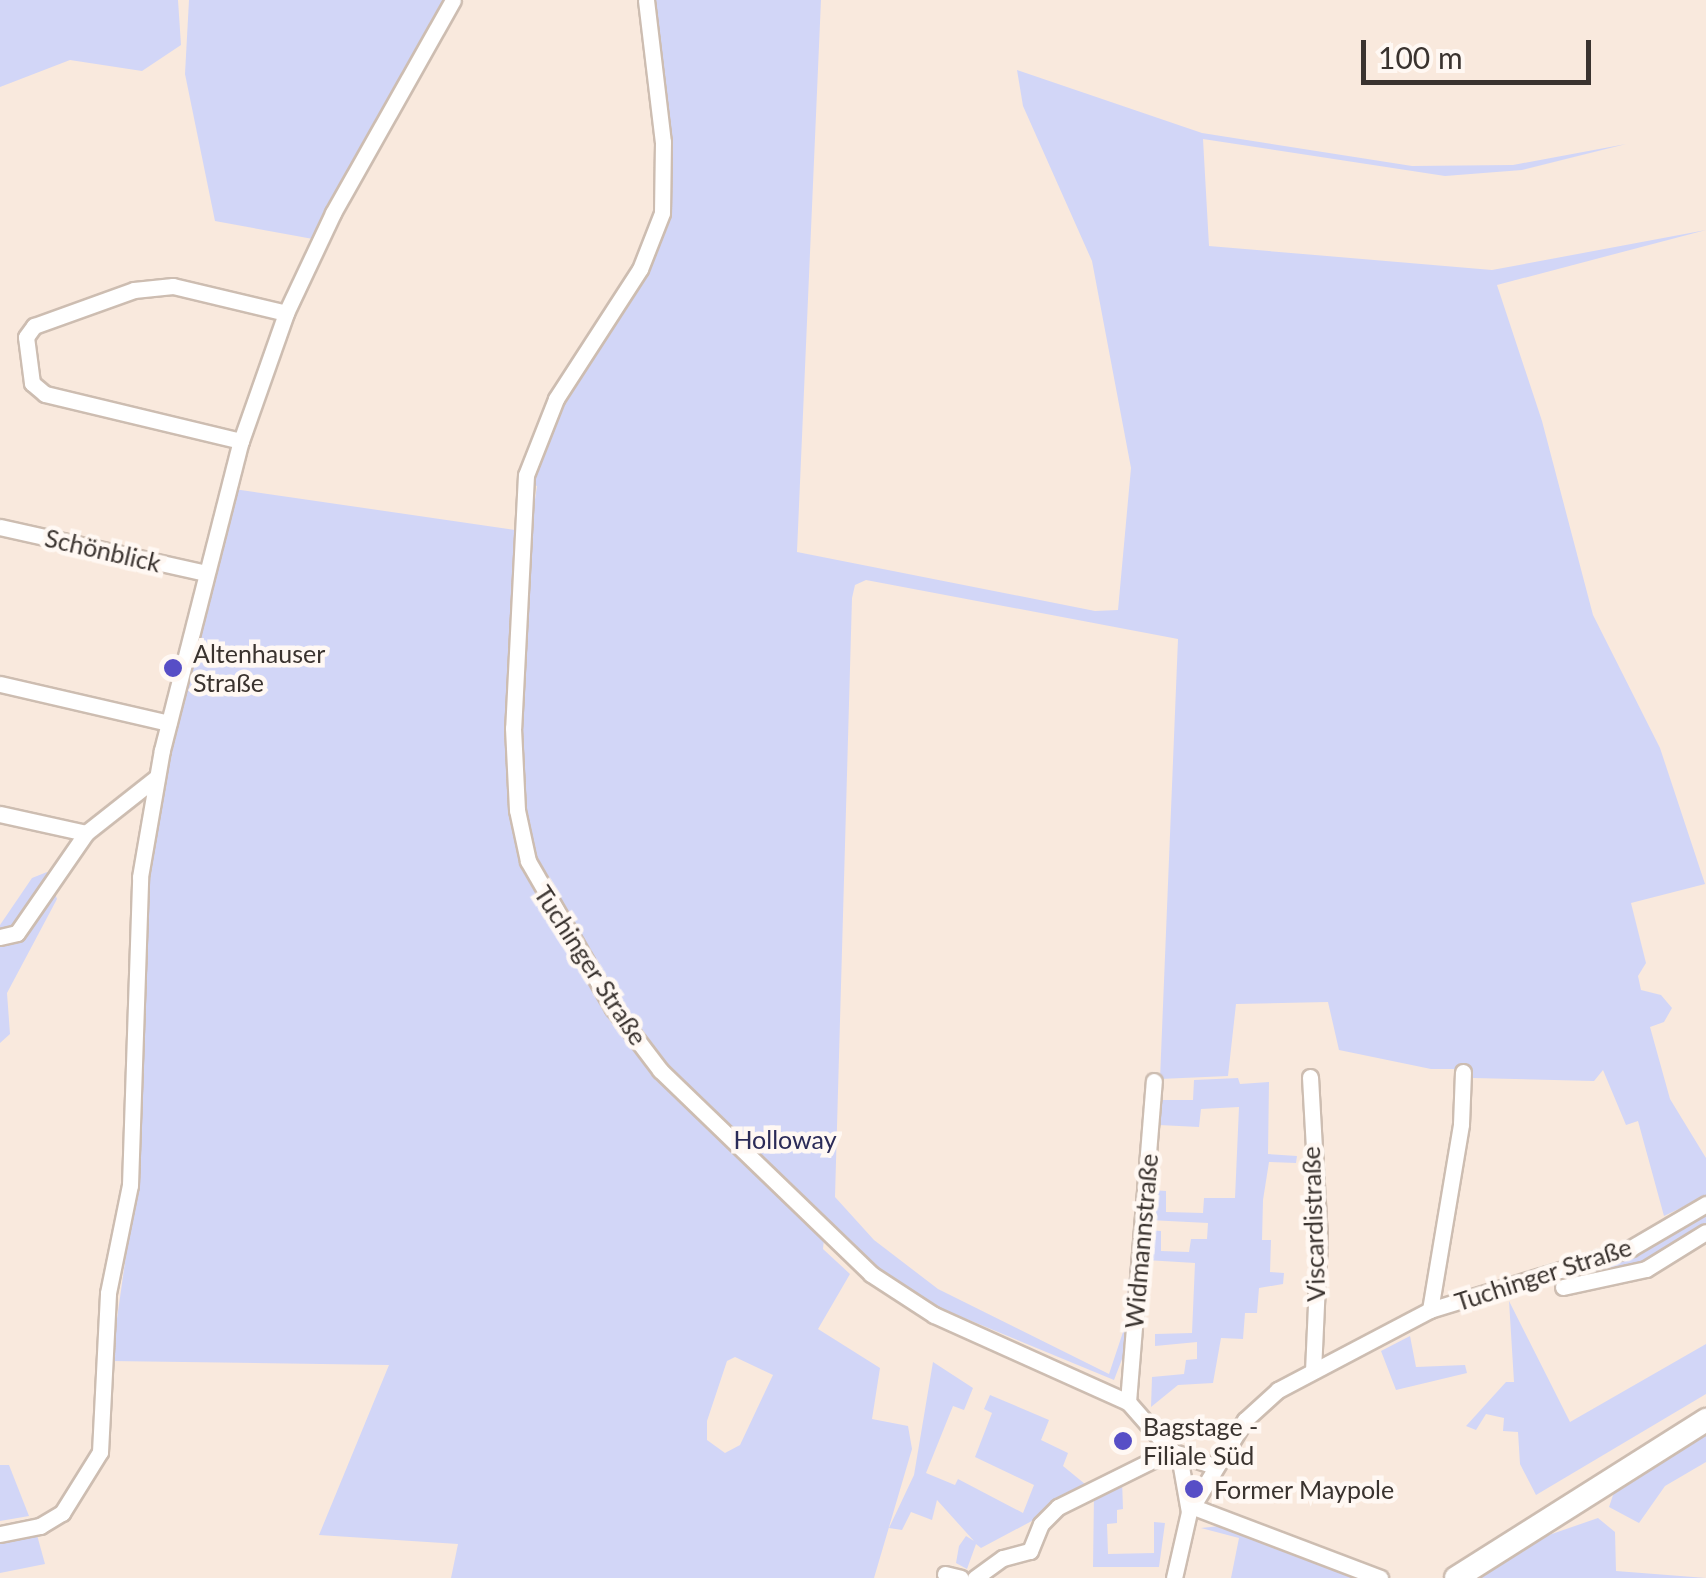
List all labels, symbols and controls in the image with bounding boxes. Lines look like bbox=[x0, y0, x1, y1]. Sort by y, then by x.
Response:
scale bar bbox=[1366, 20, 1596, 82]
text: 100 m bbox=[1378, 39, 1463, 75]
street label: Schönblick bbox=[42, 522, 164, 578]
place label: Altenhauser Straße bbox=[193, 639, 325, 698]
marker: Altenhauser Straße bbox=[162, 657, 184, 679]
street label: Tuchinger Straße bbox=[528, 879, 654, 1051]
park label: Holloway bbox=[733, 1124, 837, 1154]
street label: Viscardistraße bbox=[1295, 1146, 1331, 1302]
street label: Widmannstraße bbox=[1118, 1152, 1164, 1330]
street label: Tuchinger Straße bbox=[1451, 1231, 1635, 1317]
place label: Bagstage - Filiale Süd bbox=[1143, 1412, 1258, 1471]
marker: Bagstage - Filiale Süd bbox=[1112, 1430, 1134, 1452]
place label: Former Maypole bbox=[1214, 1474, 1395, 1504]
marker: Former Maypole bbox=[1183, 1478, 1205, 1500]

